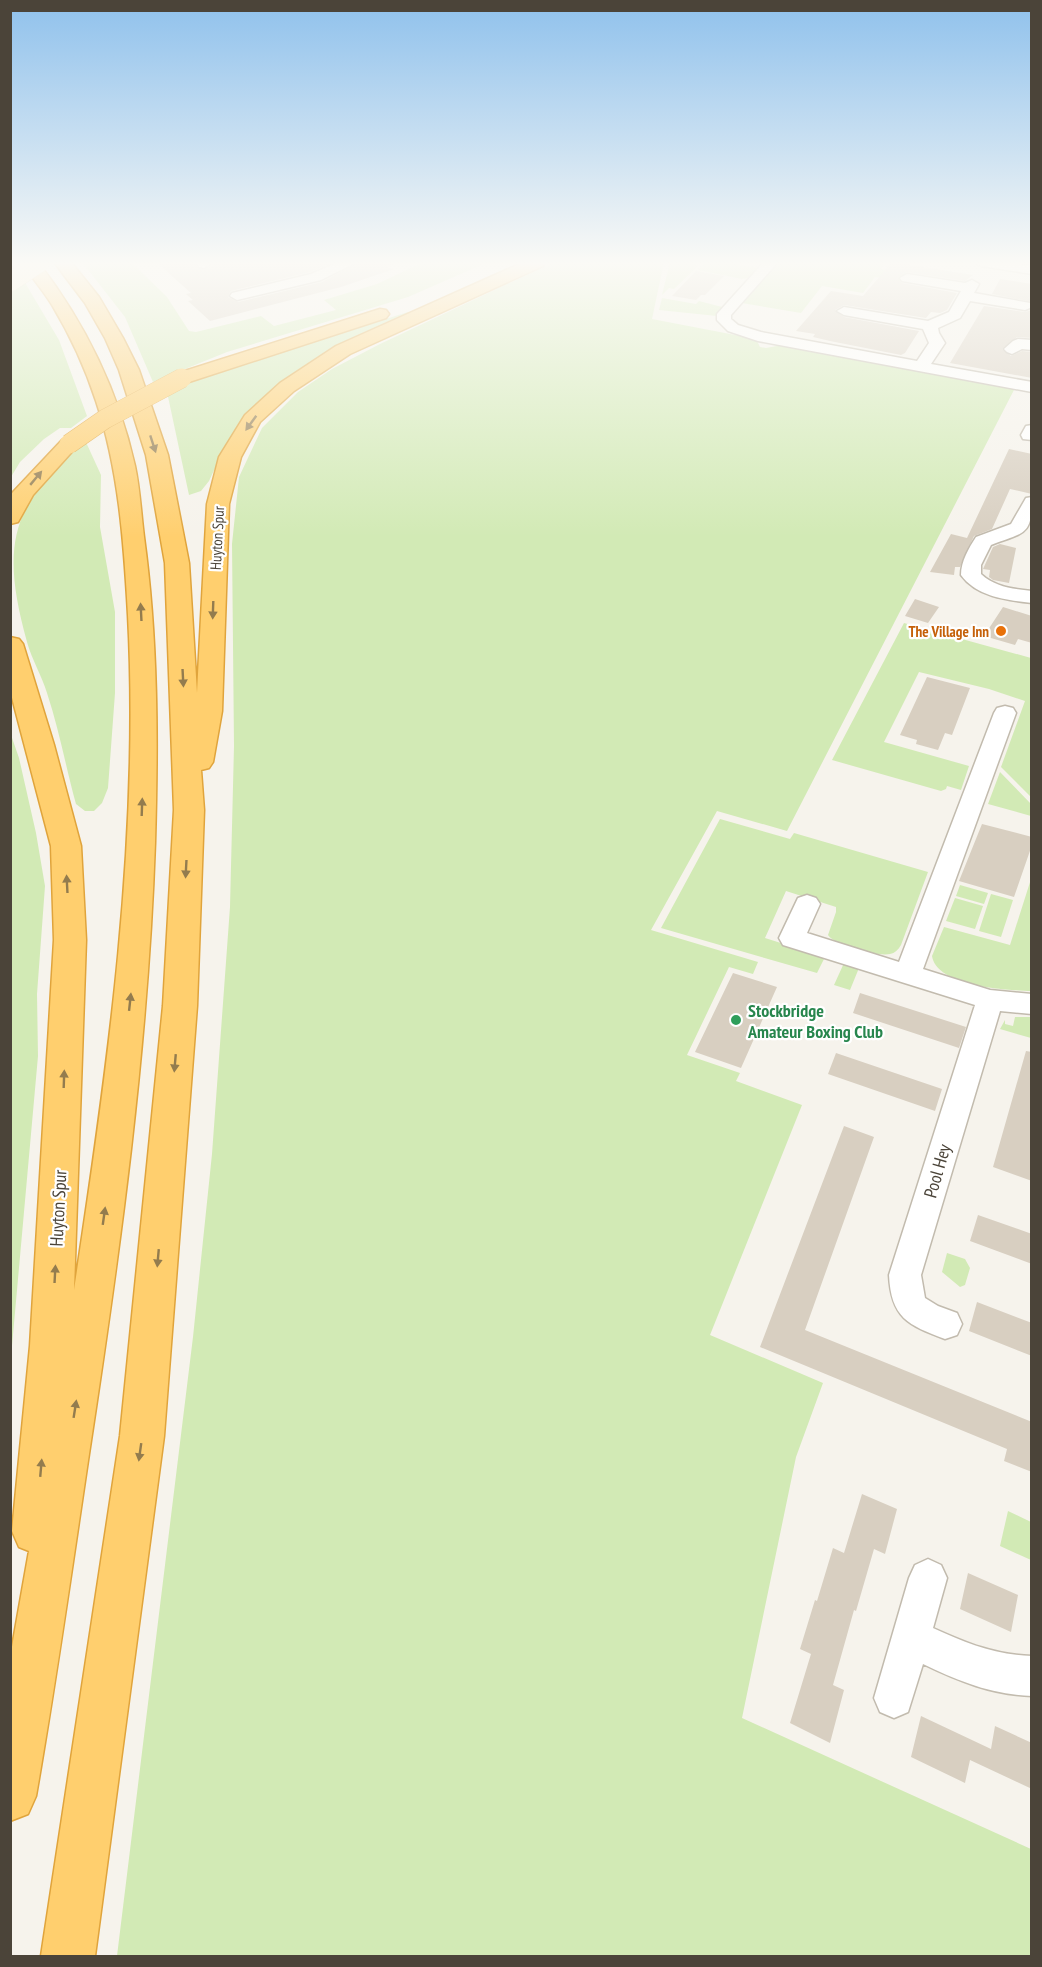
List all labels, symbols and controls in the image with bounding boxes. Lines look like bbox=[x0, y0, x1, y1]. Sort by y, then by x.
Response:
one-way arrow bbox=[245, 414, 257, 430]
one-way arrow bbox=[149, 435, 159, 453]
one-way arrow bbox=[29, 471, 42, 486]
street label: Huyton Spur bbox=[206, 505, 228, 570]
one-way arrow bbox=[209, 600, 218, 619]
one-way arrow bbox=[136, 602, 145, 621]
place label: The Village Inn bbox=[908, 622, 989, 641]
marker: The Village Inn bbox=[994, 624, 1008, 638]
one-way arrow bbox=[178, 669, 187, 688]
one-way arrow bbox=[137, 798, 147, 817]
one-way arrow bbox=[182, 859, 191, 878]
one-way arrow bbox=[63, 874, 72, 893]
one-way arrow bbox=[125, 992, 135, 1011]
place label: Stockbridge Amateur Boxing Club bbox=[747, 999, 883, 1043]
marker: Stockbridge Amateur Boxing Club bbox=[729, 1013, 743, 1027]
one-way arrow bbox=[170, 1054, 180, 1073]
one-way arrow bbox=[60, 1069, 69, 1088]
street label: Pool Hey bbox=[918, 1141, 956, 1200]
street label: Huyton Spur bbox=[45, 1169, 71, 1247]
one-way arrow bbox=[100, 1207, 109, 1226]
one-way arrow bbox=[153, 1248, 163, 1267]
one-way arrow bbox=[50, 1264, 59, 1283]
one-way arrow bbox=[71, 1399, 80, 1418]
one-way arrow bbox=[135, 1442, 144, 1461]
one-way arrow bbox=[36, 1459, 45, 1478]

